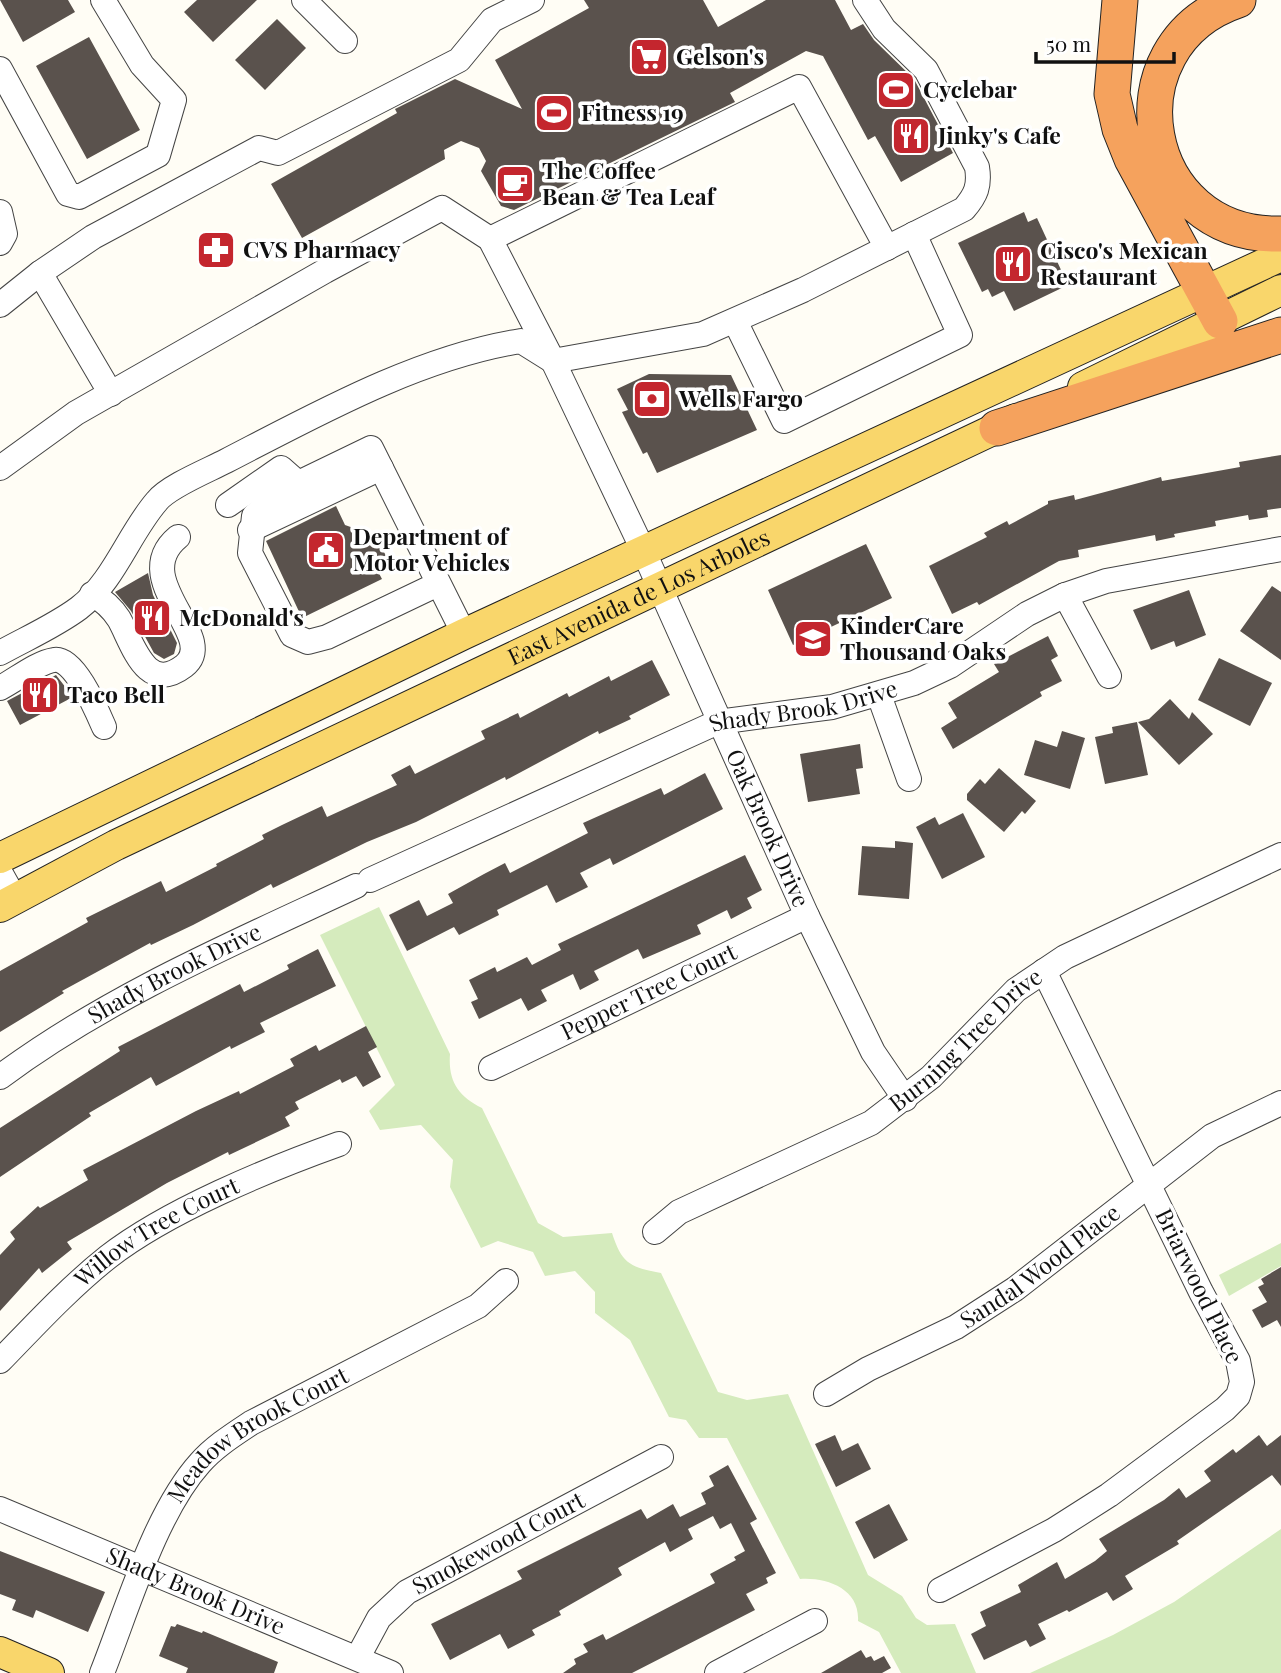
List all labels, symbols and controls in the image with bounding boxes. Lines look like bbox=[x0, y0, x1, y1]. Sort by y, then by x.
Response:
scale bar bbox=[1036, 21, 1174, 65]
text: 50 m bbox=[1046, 29, 1092, 57]
supermarket icon: Gelson's bbox=[628, 36, 670, 78]
place label: Gelson's bbox=[676, 40, 764, 71]
sports icon: Cyclebar bbox=[875, 69, 917, 111]
place label: Cyclebar bbox=[923, 73, 1017, 104]
sports icon: Fitness 19 bbox=[533, 92, 575, 134]
place label: Fitness 19 bbox=[581, 96, 684, 127]
restaurant icon: Jinky's Cafe bbox=[890, 115, 932, 157]
place label: Jinky's Cafe bbox=[937, 119, 1061, 150]
place label: The Coffee Bean & Tea Leaf bbox=[542, 154, 717, 211]
cafe icon: The Coffee Bean & Tea Leaf bbox=[494, 163, 536, 205]
pharmacy icon: CVS Pharmacy bbox=[195, 229, 237, 271]
place label: CVS Pharmacy bbox=[243, 233, 400, 264]
place label: Cisco's Mexican Restaurant bbox=[1040, 234, 1208, 291]
restaurant icon: Cisco's Mexican Restaurant bbox=[992, 243, 1034, 285]
bank icon: Wells Fargo bbox=[631, 378, 673, 420]
place label: Wells Fargo bbox=[678, 382, 803, 413]
place label: Department of Motor Vehicles bbox=[353, 520, 510, 577]
street label: East Avenida de Los Arboles bbox=[502, 521, 774, 671]
public building icon: Department of Motor Vehicles bbox=[305, 529, 347, 571]
restaurant icon: McDonald's bbox=[131, 597, 173, 639]
place label: McDonald's bbox=[179, 601, 304, 632]
place label: KinderCare Thousand Oaks bbox=[840, 609, 1006, 666]
school or university icon: KinderCare Thousand Oaks bbox=[792, 618, 834, 660]
street label: Shady Brook Drive bbox=[703, 672, 901, 738]
restaurant icon: Taco Bell bbox=[19, 674, 61, 716]
place label: Taco Bell bbox=[67, 678, 165, 709]
street label: Oak Brook Drive bbox=[720, 744, 818, 912]
street label: Shady Brook Drive bbox=[81, 915, 266, 1030]
street label: Pepper Tree Court bbox=[555, 935, 742, 1046]
street label: Burning Tree Drive bbox=[882, 960, 1047, 1118]
street label: Willow Tree Court bbox=[66, 1168, 244, 1293]
street label: Sandal Wood Place bbox=[953, 1196, 1126, 1335]
street label: Briarwood Place bbox=[1149, 1203, 1251, 1368]
street label: Meadow Brook Court bbox=[159, 1358, 354, 1508]
street label: Smokewood Court bbox=[406, 1483, 590, 1601]
street label: Shady Brook Drive bbox=[102, 1538, 290, 1641]

